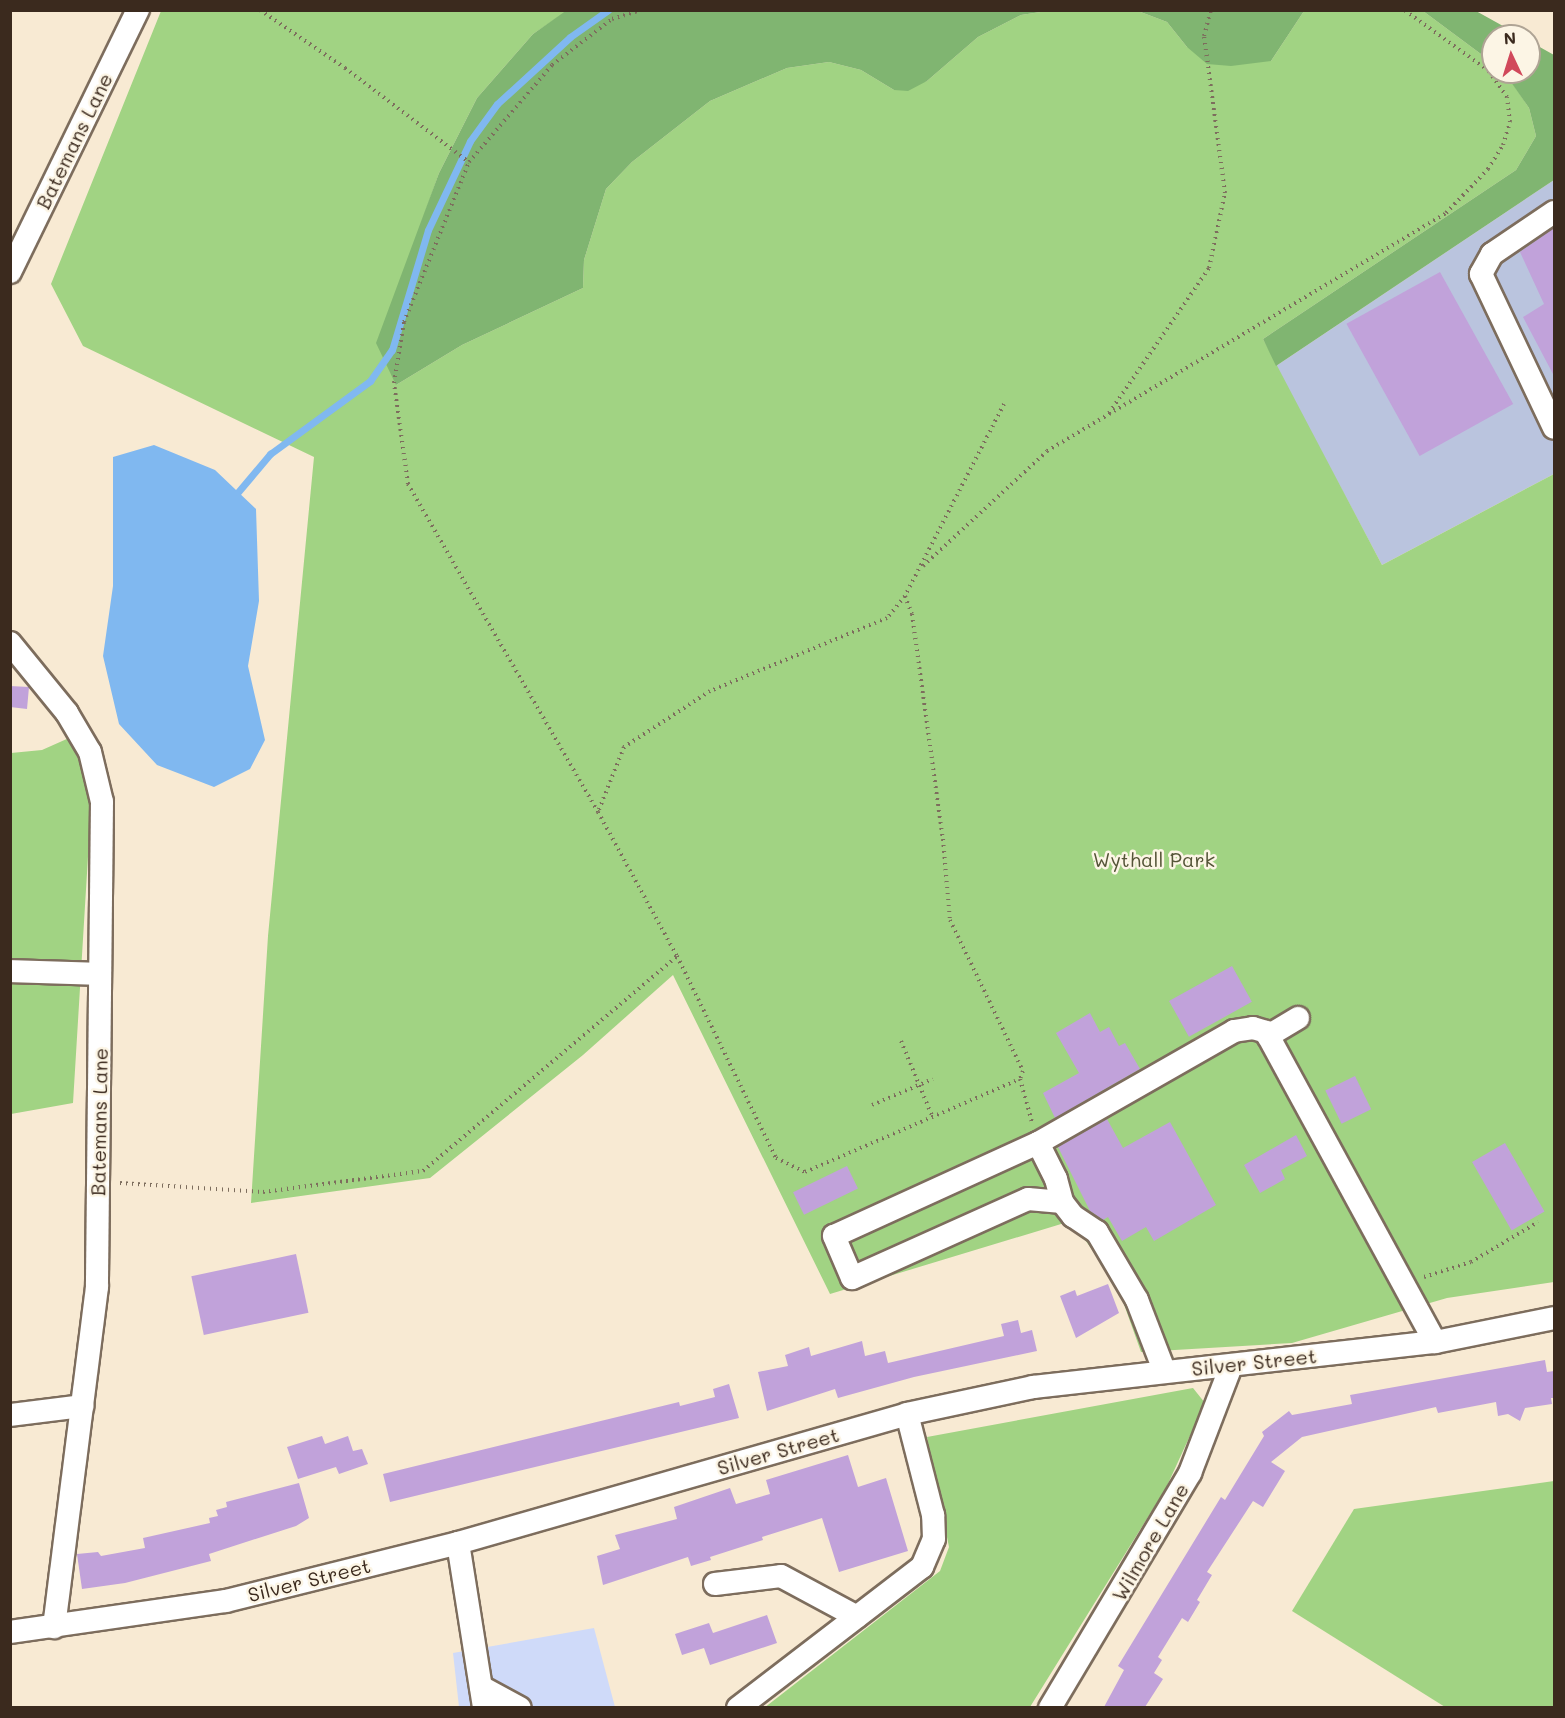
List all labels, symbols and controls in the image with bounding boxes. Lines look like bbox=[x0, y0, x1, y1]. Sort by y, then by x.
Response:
north arrow bbox=[1481, 24, 1541, 84]
text: N bbox=[1503, 27, 1517, 48]
street label: Batemans Lane bbox=[31, 69, 117, 213]
park label: Wythall Park bbox=[1093, 847, 1215, 871]
street label: Batemans Lane bbox=[86, 1048, 112, 1196]
street label: Silver Street bbox=[1190, 1344, 1318, 1380]
street label: Silver Street bbox=[714, 1422, 842, 1480]
street label: Wilmore Lane bbox=[1107, 1479, 1193, 1605]
street label: Silver Street bbox=[245, 1553, 373, 1607]

